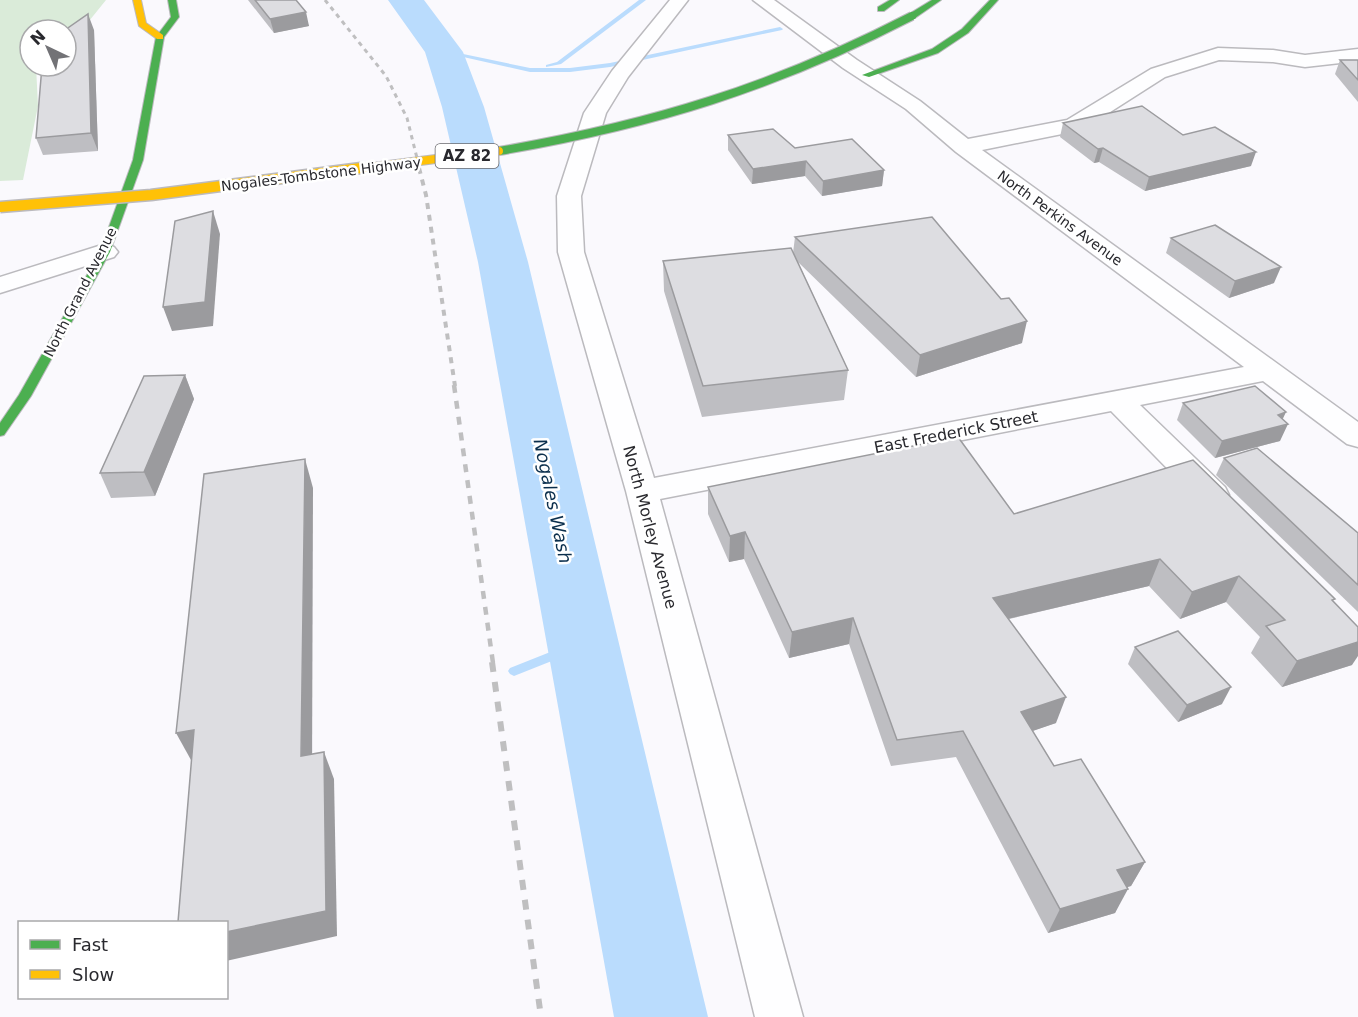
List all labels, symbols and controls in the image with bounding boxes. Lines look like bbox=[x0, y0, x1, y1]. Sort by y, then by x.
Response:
north arrow bbox=[18, 18, 78, 78]
text: N bbox=[27, 26, 49, 49]
road number: AZ 82 bbox=[436, 144, 498, 168]
street label: Nogales-Tombstone Highway bbox=[220, 154, 422, 194]
street label: North Perkins Avenue bbox=[994, 167, 1126, 269]
street label: North Grand Avenue bbox=[40, 225, 120, 359]
street label: East Frederick Street bbox=[872, 407, 1040, 457]
water label: Nogales Wash bbox=[530, 437, 576, 565]
street label: North Morley Avenue bbox=[619, 443, 681, 611]
legend bbox=[18, 921, 228, 999]
text: Fast bbox=[72, 934, 108, 955]
text: Slow bbox=[72, 964, 114, 985]

